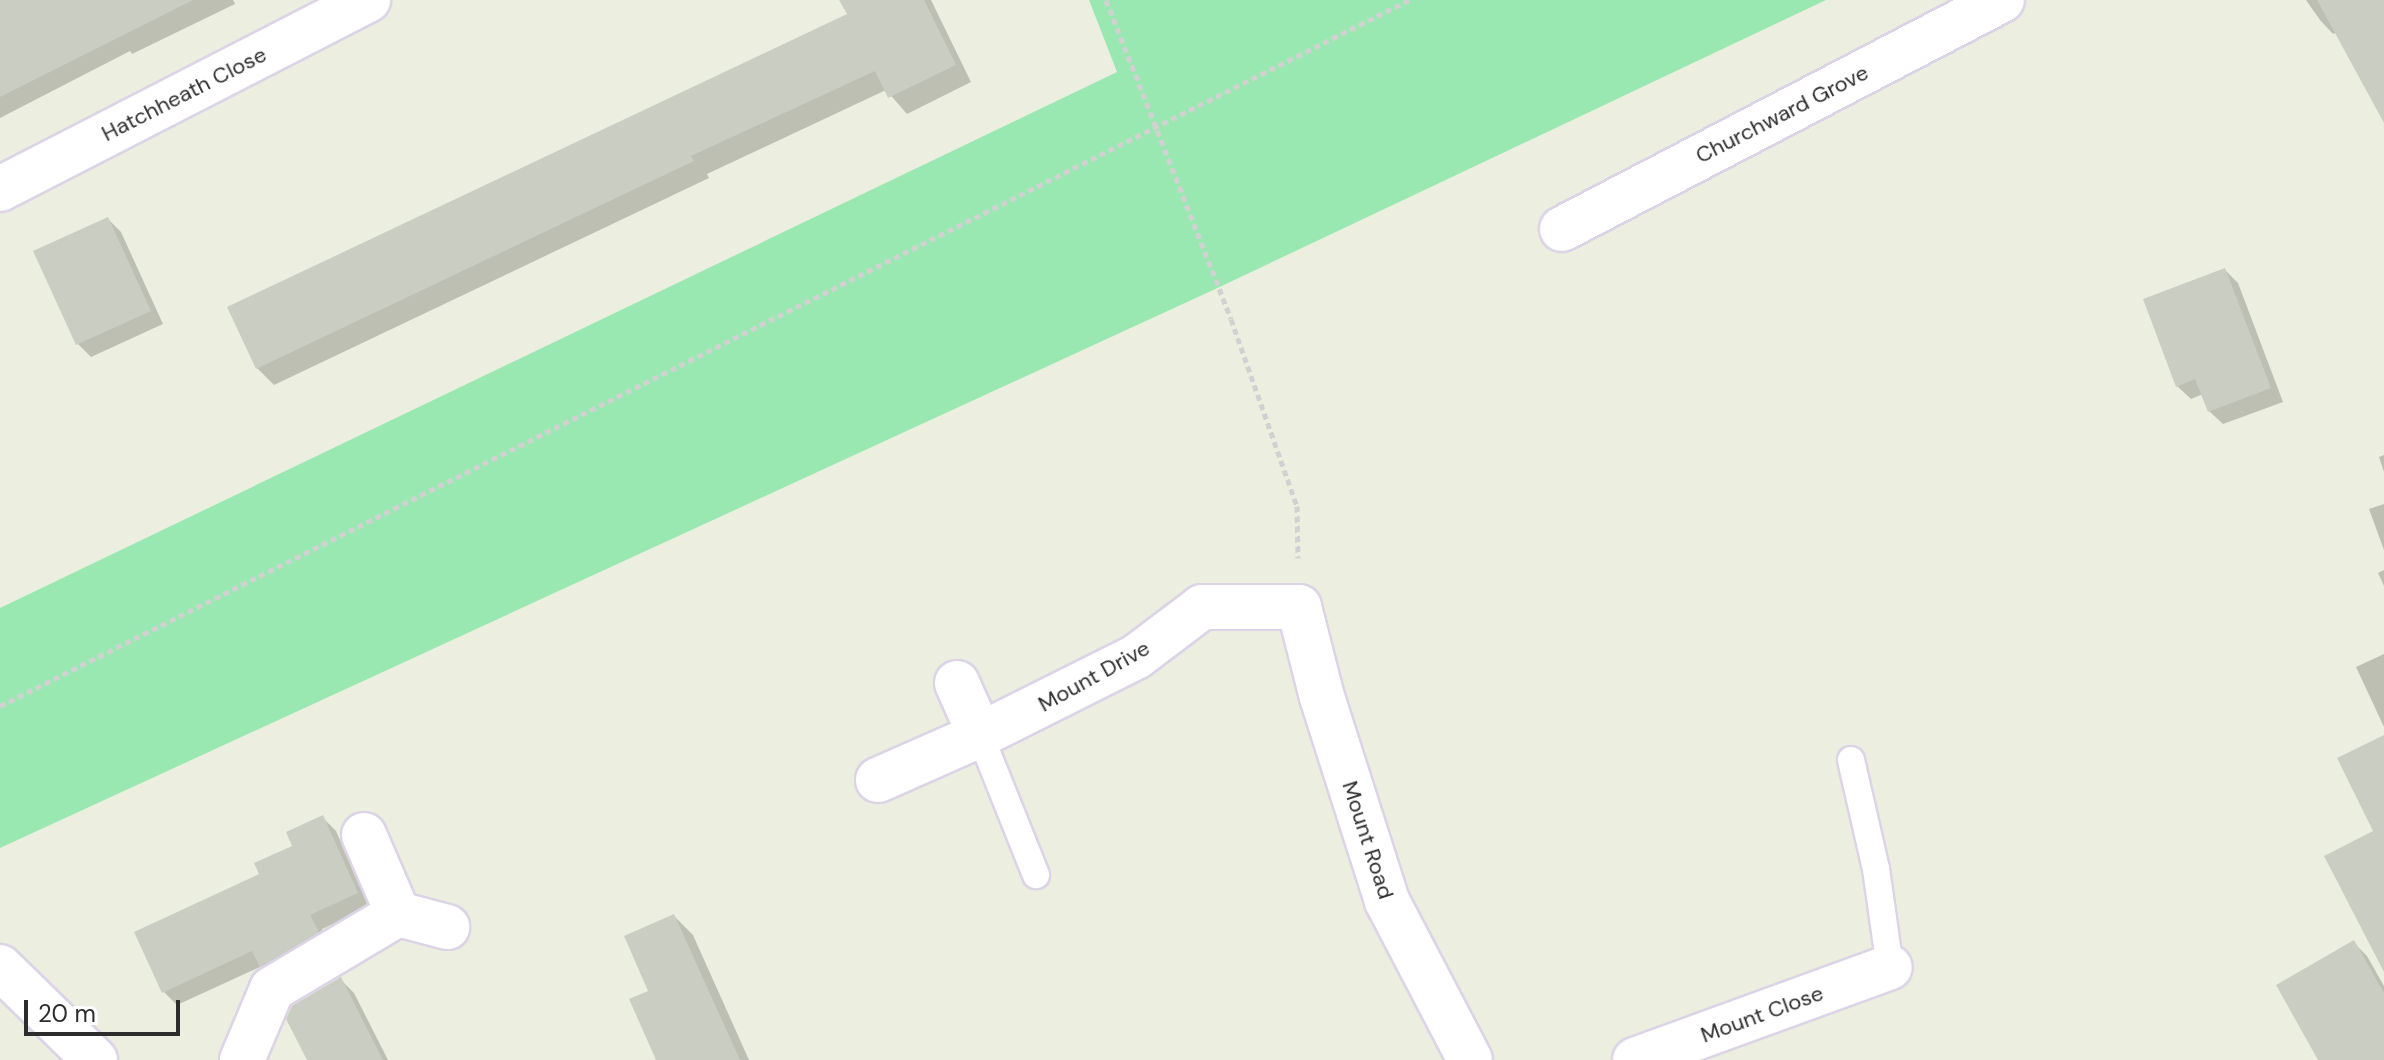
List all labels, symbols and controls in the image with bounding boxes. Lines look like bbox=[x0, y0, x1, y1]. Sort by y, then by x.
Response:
street label: Hatchheath Close bbox=[97, 41, 271, 147]
street label: Churchward Grove bbox=[1691, 59, 1873, 169]
street label: Mount Drive bbox=[1034, 635, 1154, 717]
street label: Mount Road bbox=[1337, 778, 1399, 902]
street label: Mount Close bbox=[1697, 980, 1827, 1048]
scale bar bbox=[28, 984, 184, 1034]
text: 20 m bbox=[38, 998, 96, 1029]

